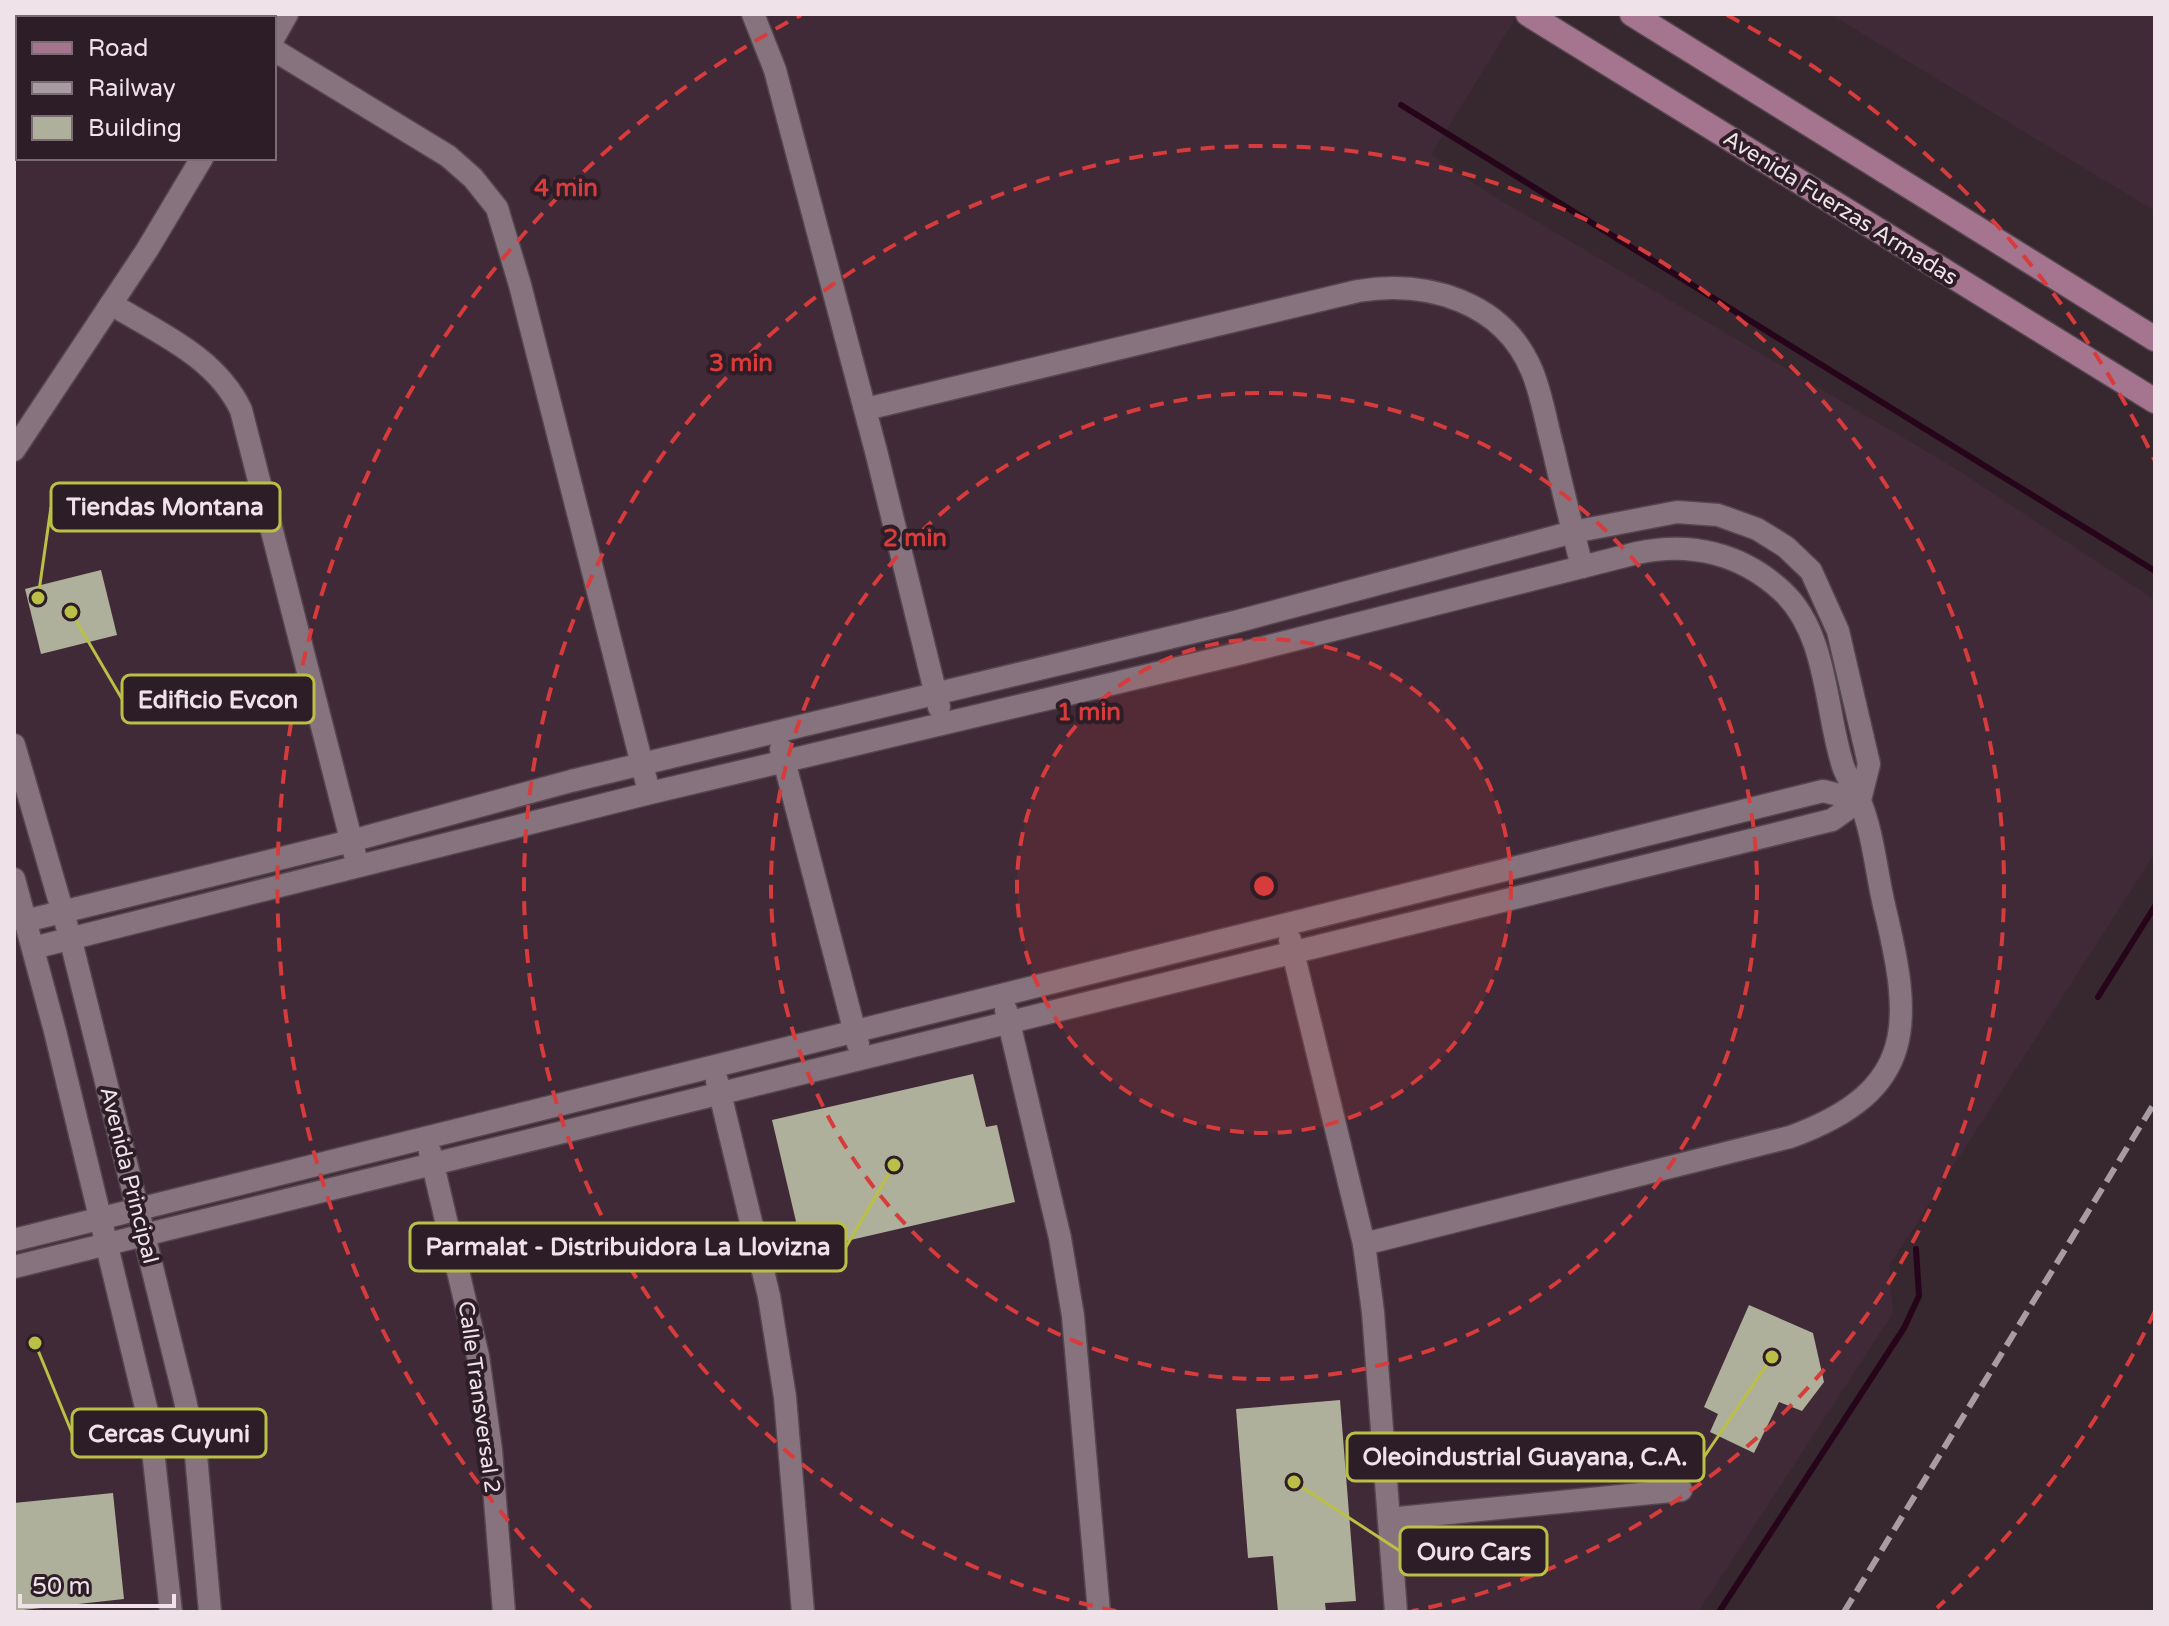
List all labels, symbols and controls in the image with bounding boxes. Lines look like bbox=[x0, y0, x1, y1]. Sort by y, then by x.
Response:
legend bbox=[16, 16, 276, 160]
text: Road bbox=[88, 34, 148, 63]
text: Railway bbox=[88, 74, 176, 103]
text: Building bbox=[88, 114, 182, 143]
street label: Avenida Fuerzas Armadas bbox=[1719, 125, 1962, 291]
text: 4 min bbox=[534, 174, 598, 203]
text: 3 min bbox=[709, 349, 773, 378]
callout: Tiendas Montana bbox=[51, 483, 280, 531]
text: Tiendas Montana bbox=[65, 493, 264, 522]
text: 2 min bbox=[883, 524, 947, 553]
callout: Edificio Evcon bbox=[122, 675, 314, 723]
text: Edificio Evcon bbox=[138, 686, 298, 715]
text: 1 min bbox=[1057, 698, 1121, 727]
centre of rings bbox=[1250, 872, 1278, 900]
street label: Avenida Principal bbox=[94, 1084, 164, 1266]
callout: Parmalat - Distribuidora La Llovizna bbox=[410, 1223, 846, 1271]
text: Parmalat - Distribuidora La Llovizna bbox=[426, 1233, 830, 1262]
street label: Calle Transversal 2 bbox=[453, 1299, 505, 1495]
callout: Cercas Cuyuni bbox=[72, 1409, 266, 1457]
text: Cercas Cuyuni bbox=[88, 1420, 250, 1449]
callout: Oleoindustrial Guayana, C.A. bbox=[1347, 1433, 1704, 1481]
text: Oleoindustrial Guayana, C.A. bbox=[1362, 1443, 1688, 1472]
callout: Ouro Cars bbox=[1400, 1527, 1547, 1575]
text: Ouro Cars bbox=[1417, 1538, 1531, 1567]
scale bar bbox=[20, 1558, 174, 1608]
text: 50 m bbox=[32, 1572, 90, 1601]

